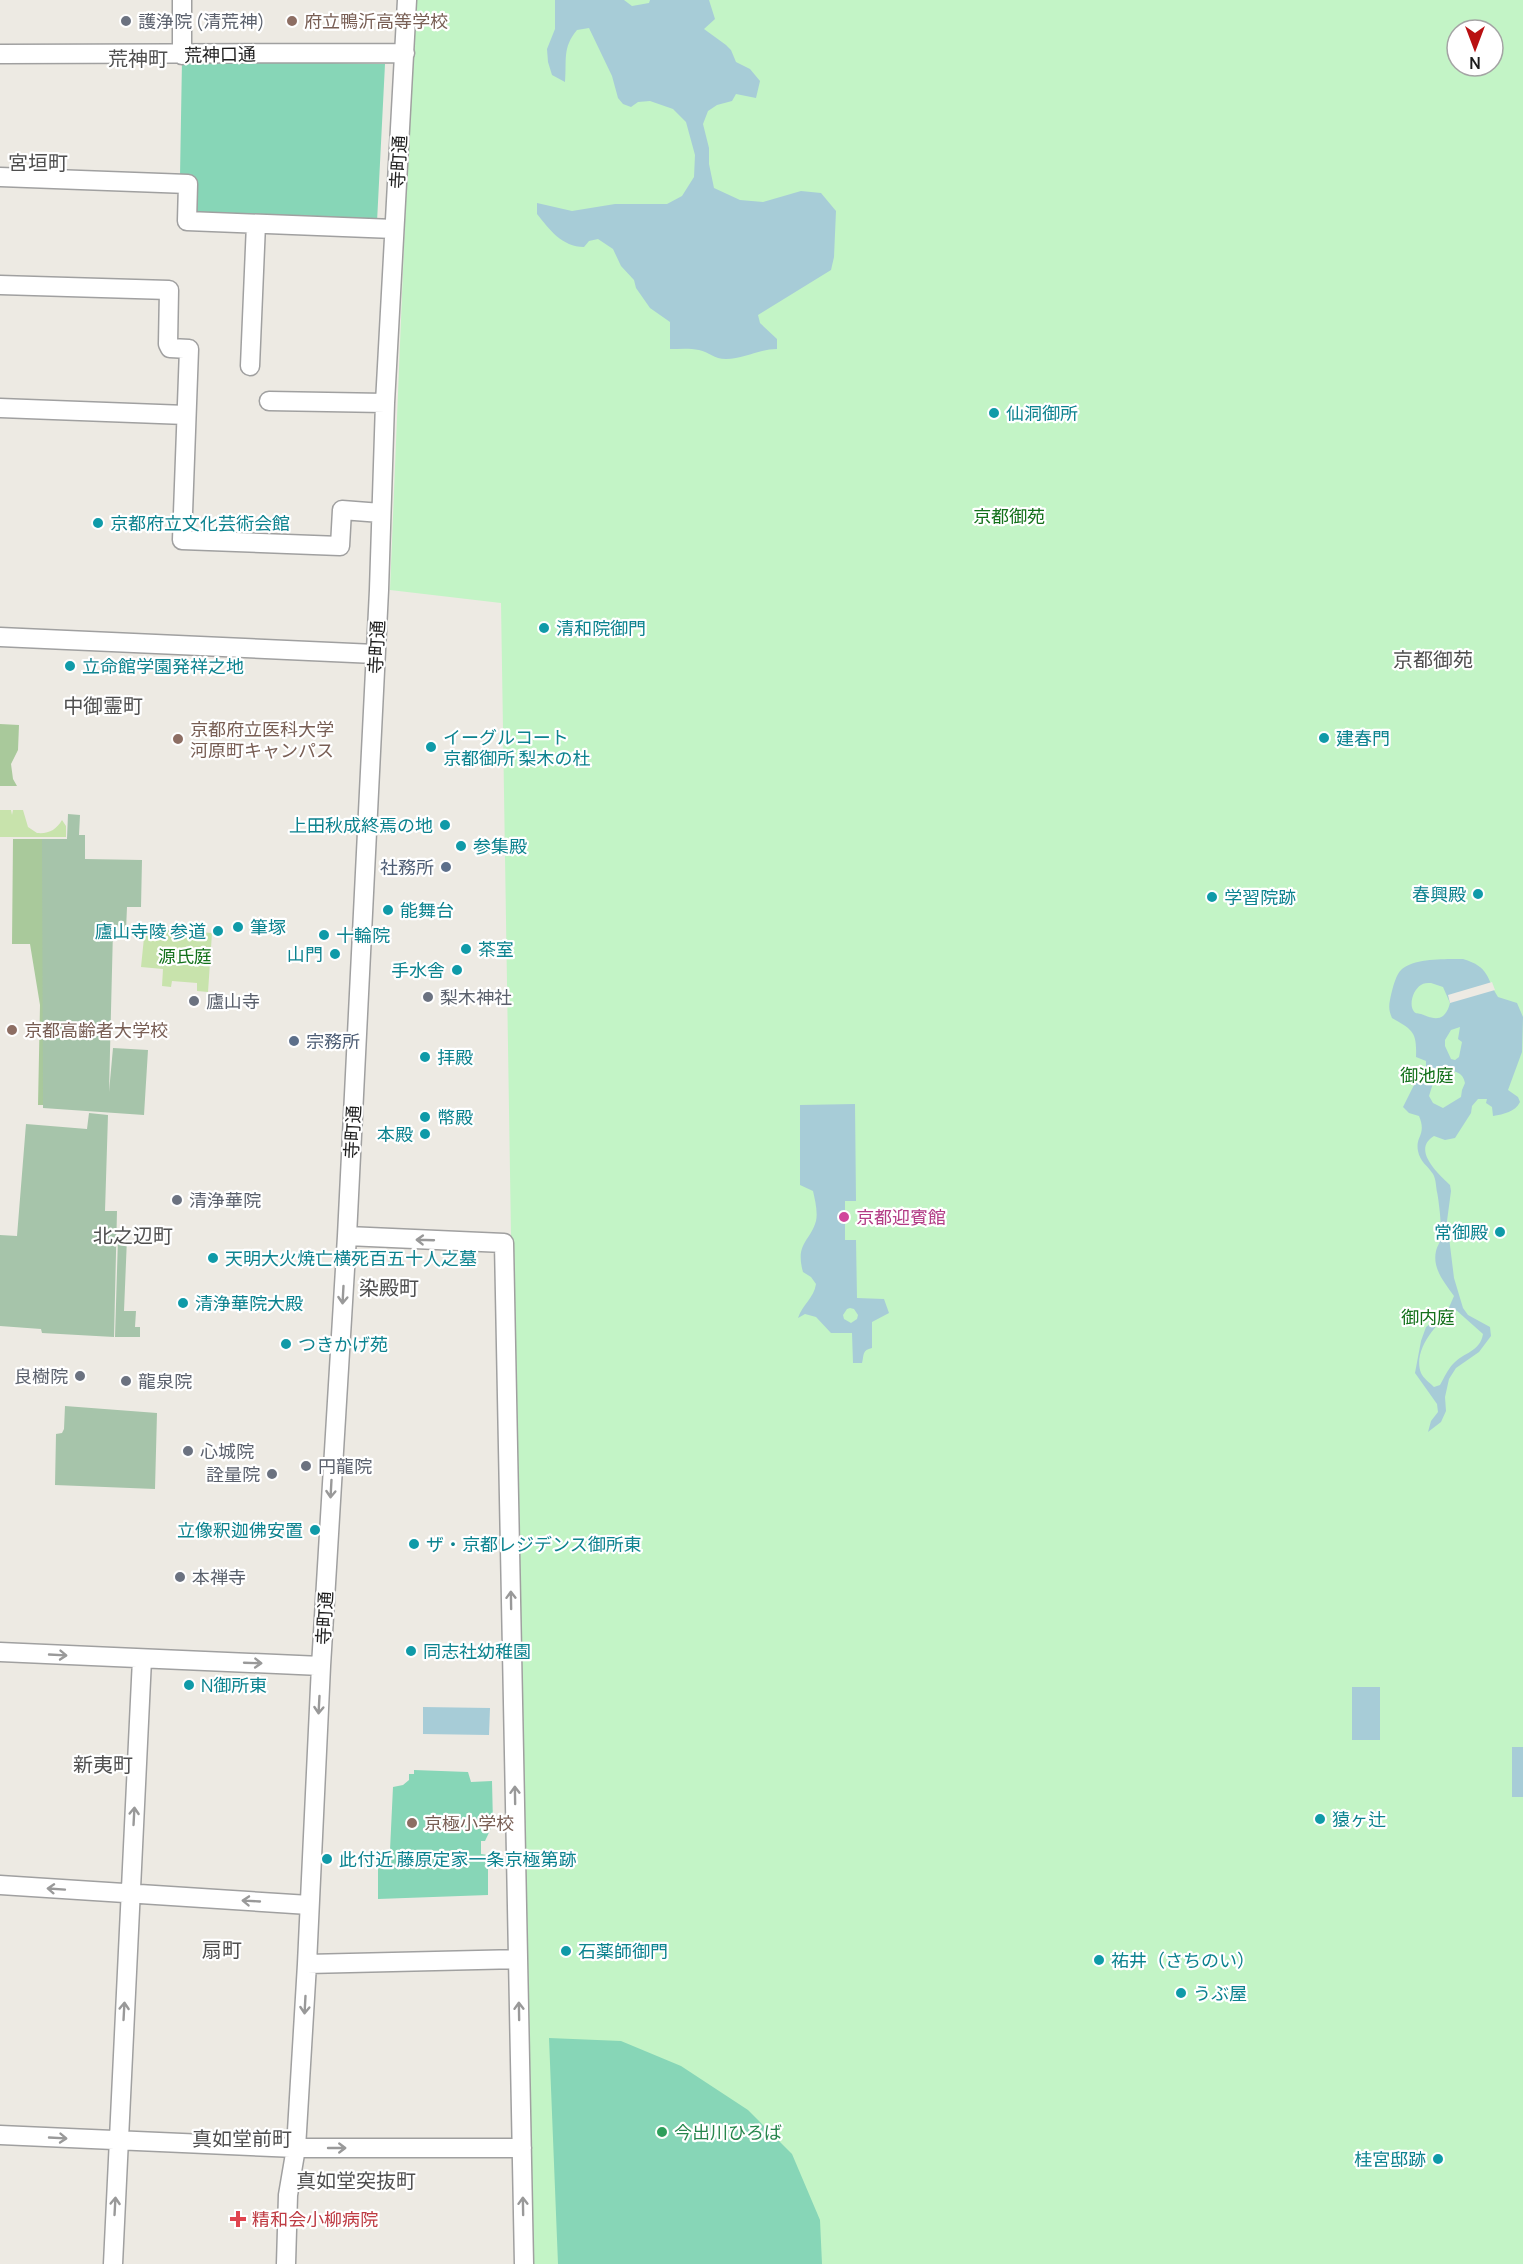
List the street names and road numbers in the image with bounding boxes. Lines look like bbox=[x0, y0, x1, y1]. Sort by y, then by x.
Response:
street label: 荒神口通 bbox=[184, 41, 256, 67]
street label: 寺町通 bbox=[385, 134, 411, 190]
street label: 寺町通 bbox=[363, 619, 389, 675]
street label: 寺町通 bbox=[339, 1104, 365, 1160]
street label: 寺町通 bbox=[311, 1590, 337, 1646]

